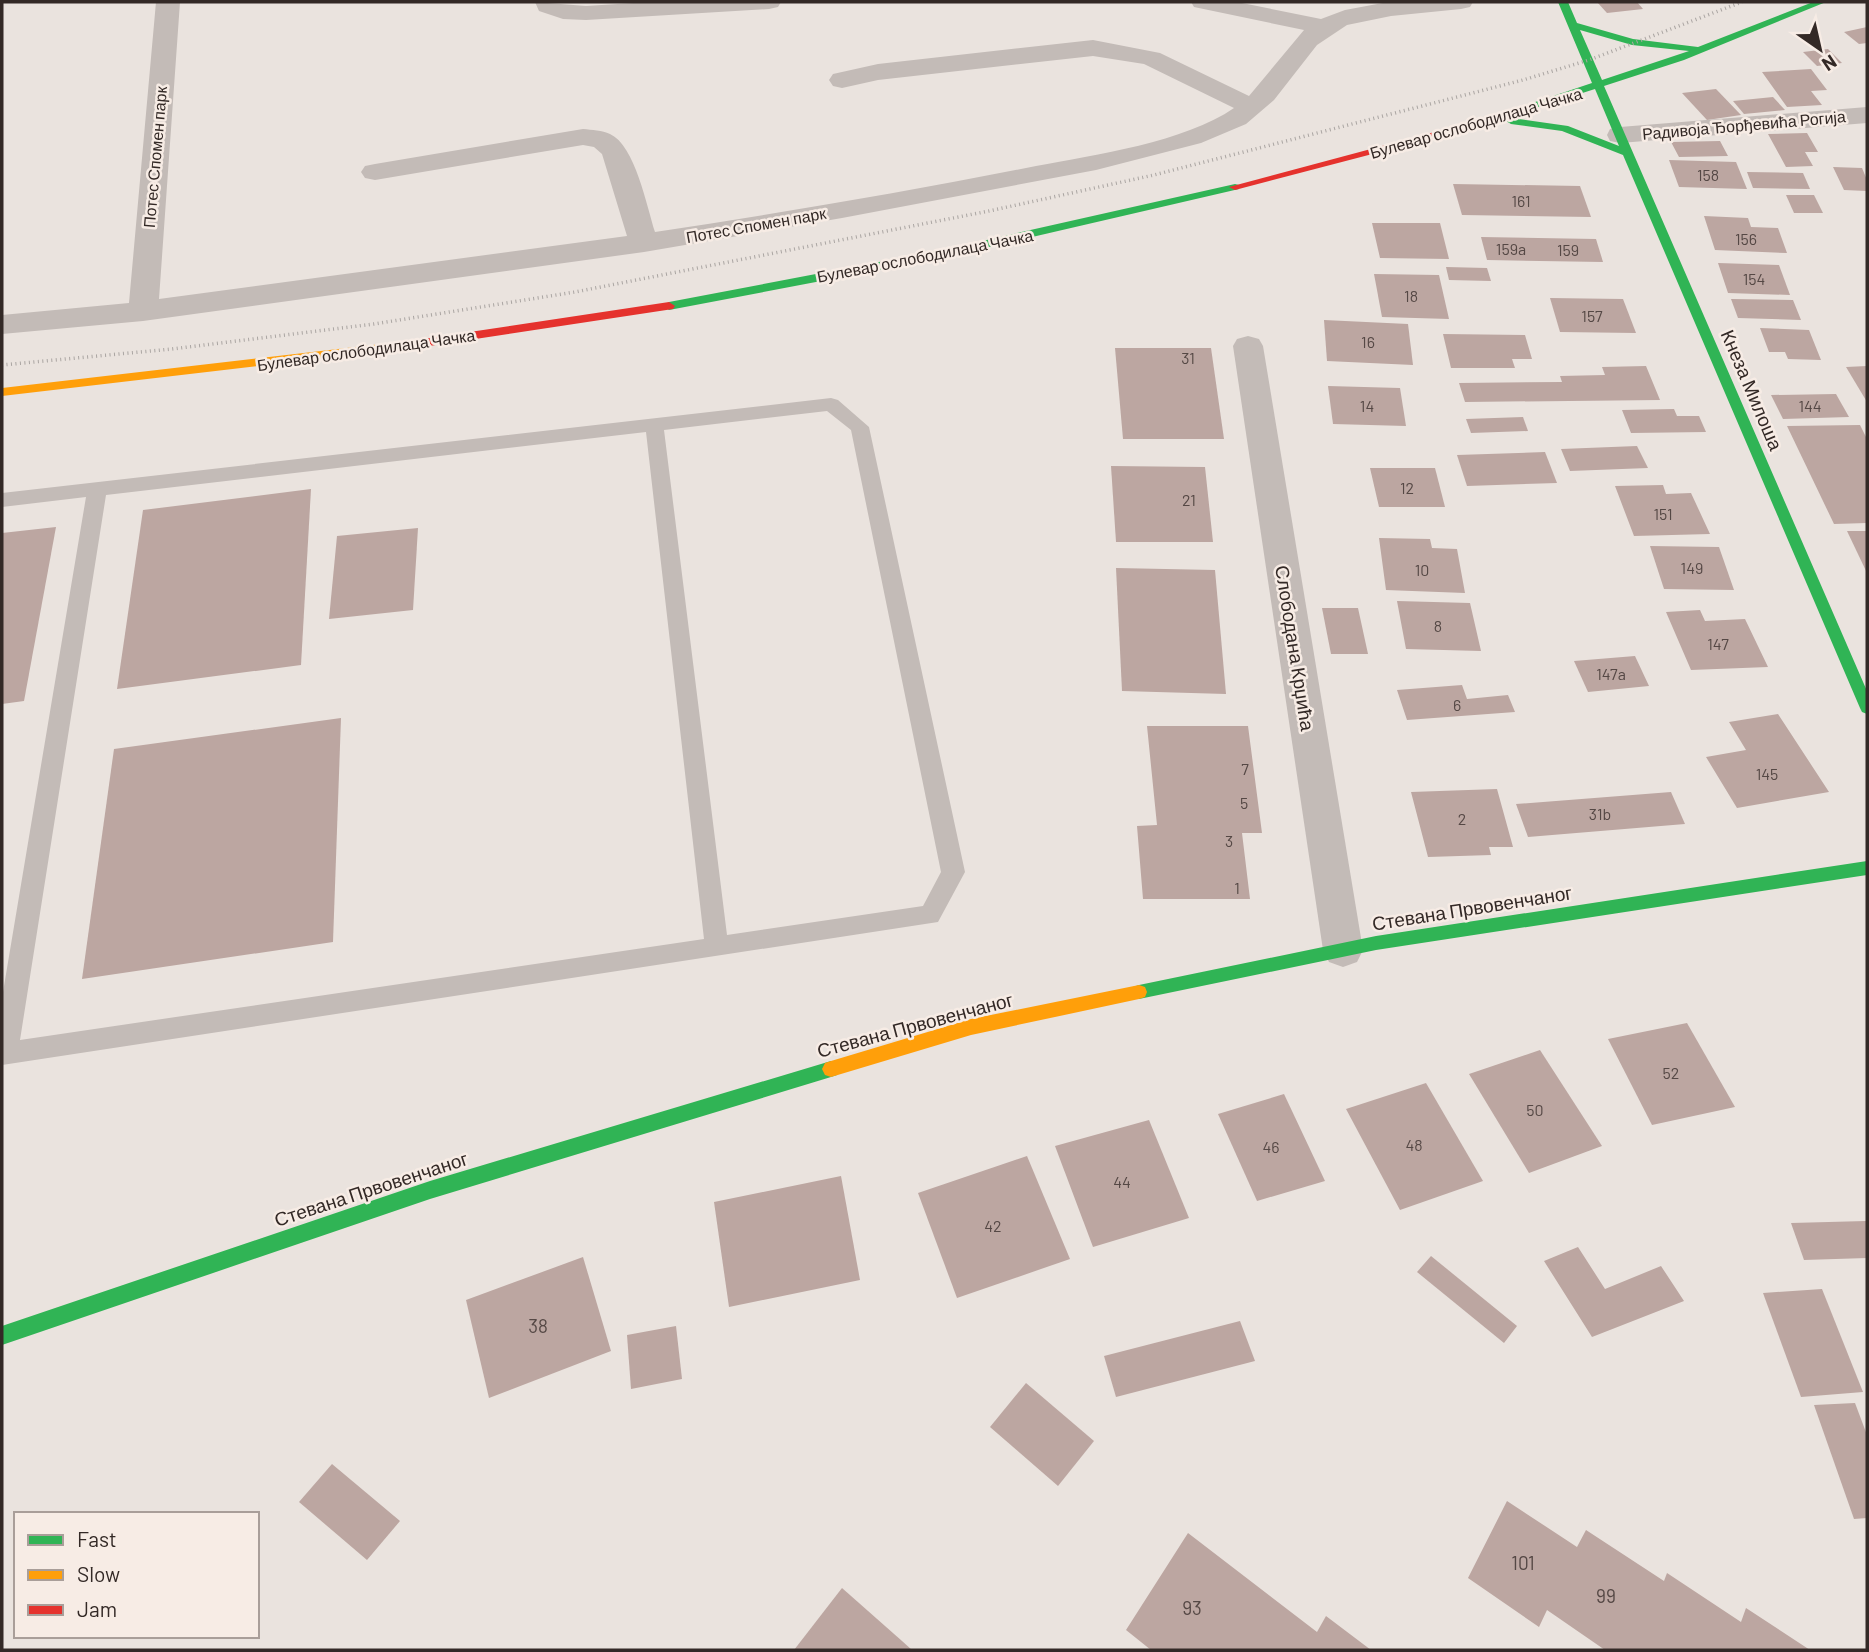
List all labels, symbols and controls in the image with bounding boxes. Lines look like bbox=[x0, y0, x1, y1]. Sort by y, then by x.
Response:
north arrow bbox=[1785, 14, 1855, 84]
text: N bbox=[1818, 50, 1841, 77]
street label: Булевар ослободилаца Чачка bbox=[1368, 83, 1584, 162]
street label: Потес Спомен парк bbox=[139, 85, 170, 228]
street label: Радивоја Ђорђевића Рогија bbox=[1641, 106, 1847, 143]
house number: 158 bbox=[1697, 165, 1719, 184]
house number: 161 bbox=[1511, 191, 1531, 210]
street label: Потес Спомен парк bbox=[684, 203, 828, 246]
street label: Булевар ослободилаца Чачка bbox=[815, 225, 1035, 286]
house number: 156 bbox=[1735, 229, 1757, 248]
house number: 159a bbox=[1496, 239, 1526, 258]
house number: 159 bbox=[1557, 240, 1579, 259]
house number: 154 bbox=[1743, 269, 1765, 288]
house number: 18 bbox=[1404, 286, 1418, 305]
house number: 157 bbox=[1581, 306, 1603, 325]
street label: Булевар ослободилаца Чачка bbox=[256, 325, 476, 374]
street label: Кнеза Милоша bbox=[1717, 326, 1788, 454]
house number: 16 bbox=[1361, 332, 1375, 351]
house number: 31 bbox=[1181, 348, 1195, 367]
house number: 14 bbox=[1360, 396, 1374, 415]
house number: 144 bbox=[1798, 396, 1822, 415]
house number: 12 bbox=[1400, 478, 1414, 497]
house number: 21 bbox=[1182, 490, 1196, 509]
house number: 151 bbox=[1654, 504, 1672, 523]
house number: 149 bbox=[1681, 558, 1703, 577]
house number: 10 bbox=[1415, 560, 1429, 579]
street label: Слободана Крџића bbox=[1271, 564, 1320, 733]
house number: 8 bbox=[1434, 616, 1442, 635]
house number: 147 bbox=[1707, 634, 1729, 653]
house number: 147a bbox=[1596, 664, 1626, 683]
house number: 6 bbox=[1453, 695, 1461, 714]
house number: 7 bbox=[1241, 759, 1249, 778]
house number: 145 bbox=[1756, 764, 1778, 783]
house number: 5 bbox=[1240, 793, 1248, 812]
house number: 31b bbox=[1589, 804, 1611, 823]
house number: 2 bbox=[1458, 809, 1466, 828]
house number: 3 bbox=[1225, 831, 1233, 850]
house number: 1 bbox=[1234, 878, 1240, 897]
street label: Стевана Првовенчаног bbox=[1370, 880, 1574, 935]
street label: Стевана Првовенчаног bbox=[814, 987, 1016, 1062]
house number: 52 bbox=[1663, 1063, 1679, 1082]
house number: 50 bbox=[1526, 1100, 1544, 1119]
house number: 48 bbox=[1405, 1135, 1423, 1154]
house number: 46 bbox=[1262, 1137, 1280, 1156]
street label: Стевана Првовенчаног bbox=[271, 1146, 471, 1231]
house number: 44 bbox=[1113, 1172, 1131, 1191]
house number: 42 bbox=[984, 1216, 1002, 1235]
house number: 38 bbox=[528, 1314, 548, 1337]
legend bbox=[14, 1512, 259, 1638]
text: Fast bbox=[77, 1526, 117, 1551]
house number: 101 bbox=[1511, 1551, 1535, 1574]
text: Slow bbox=[77, 1561, 120, 1586]
house number: 99 bbox=[1596, 1584, 1616, 1607]
text: Jam bbox=[77, 1596, 117, 1621]
house number: 93 bbox=[1182, 1596, 1202, 1619]

